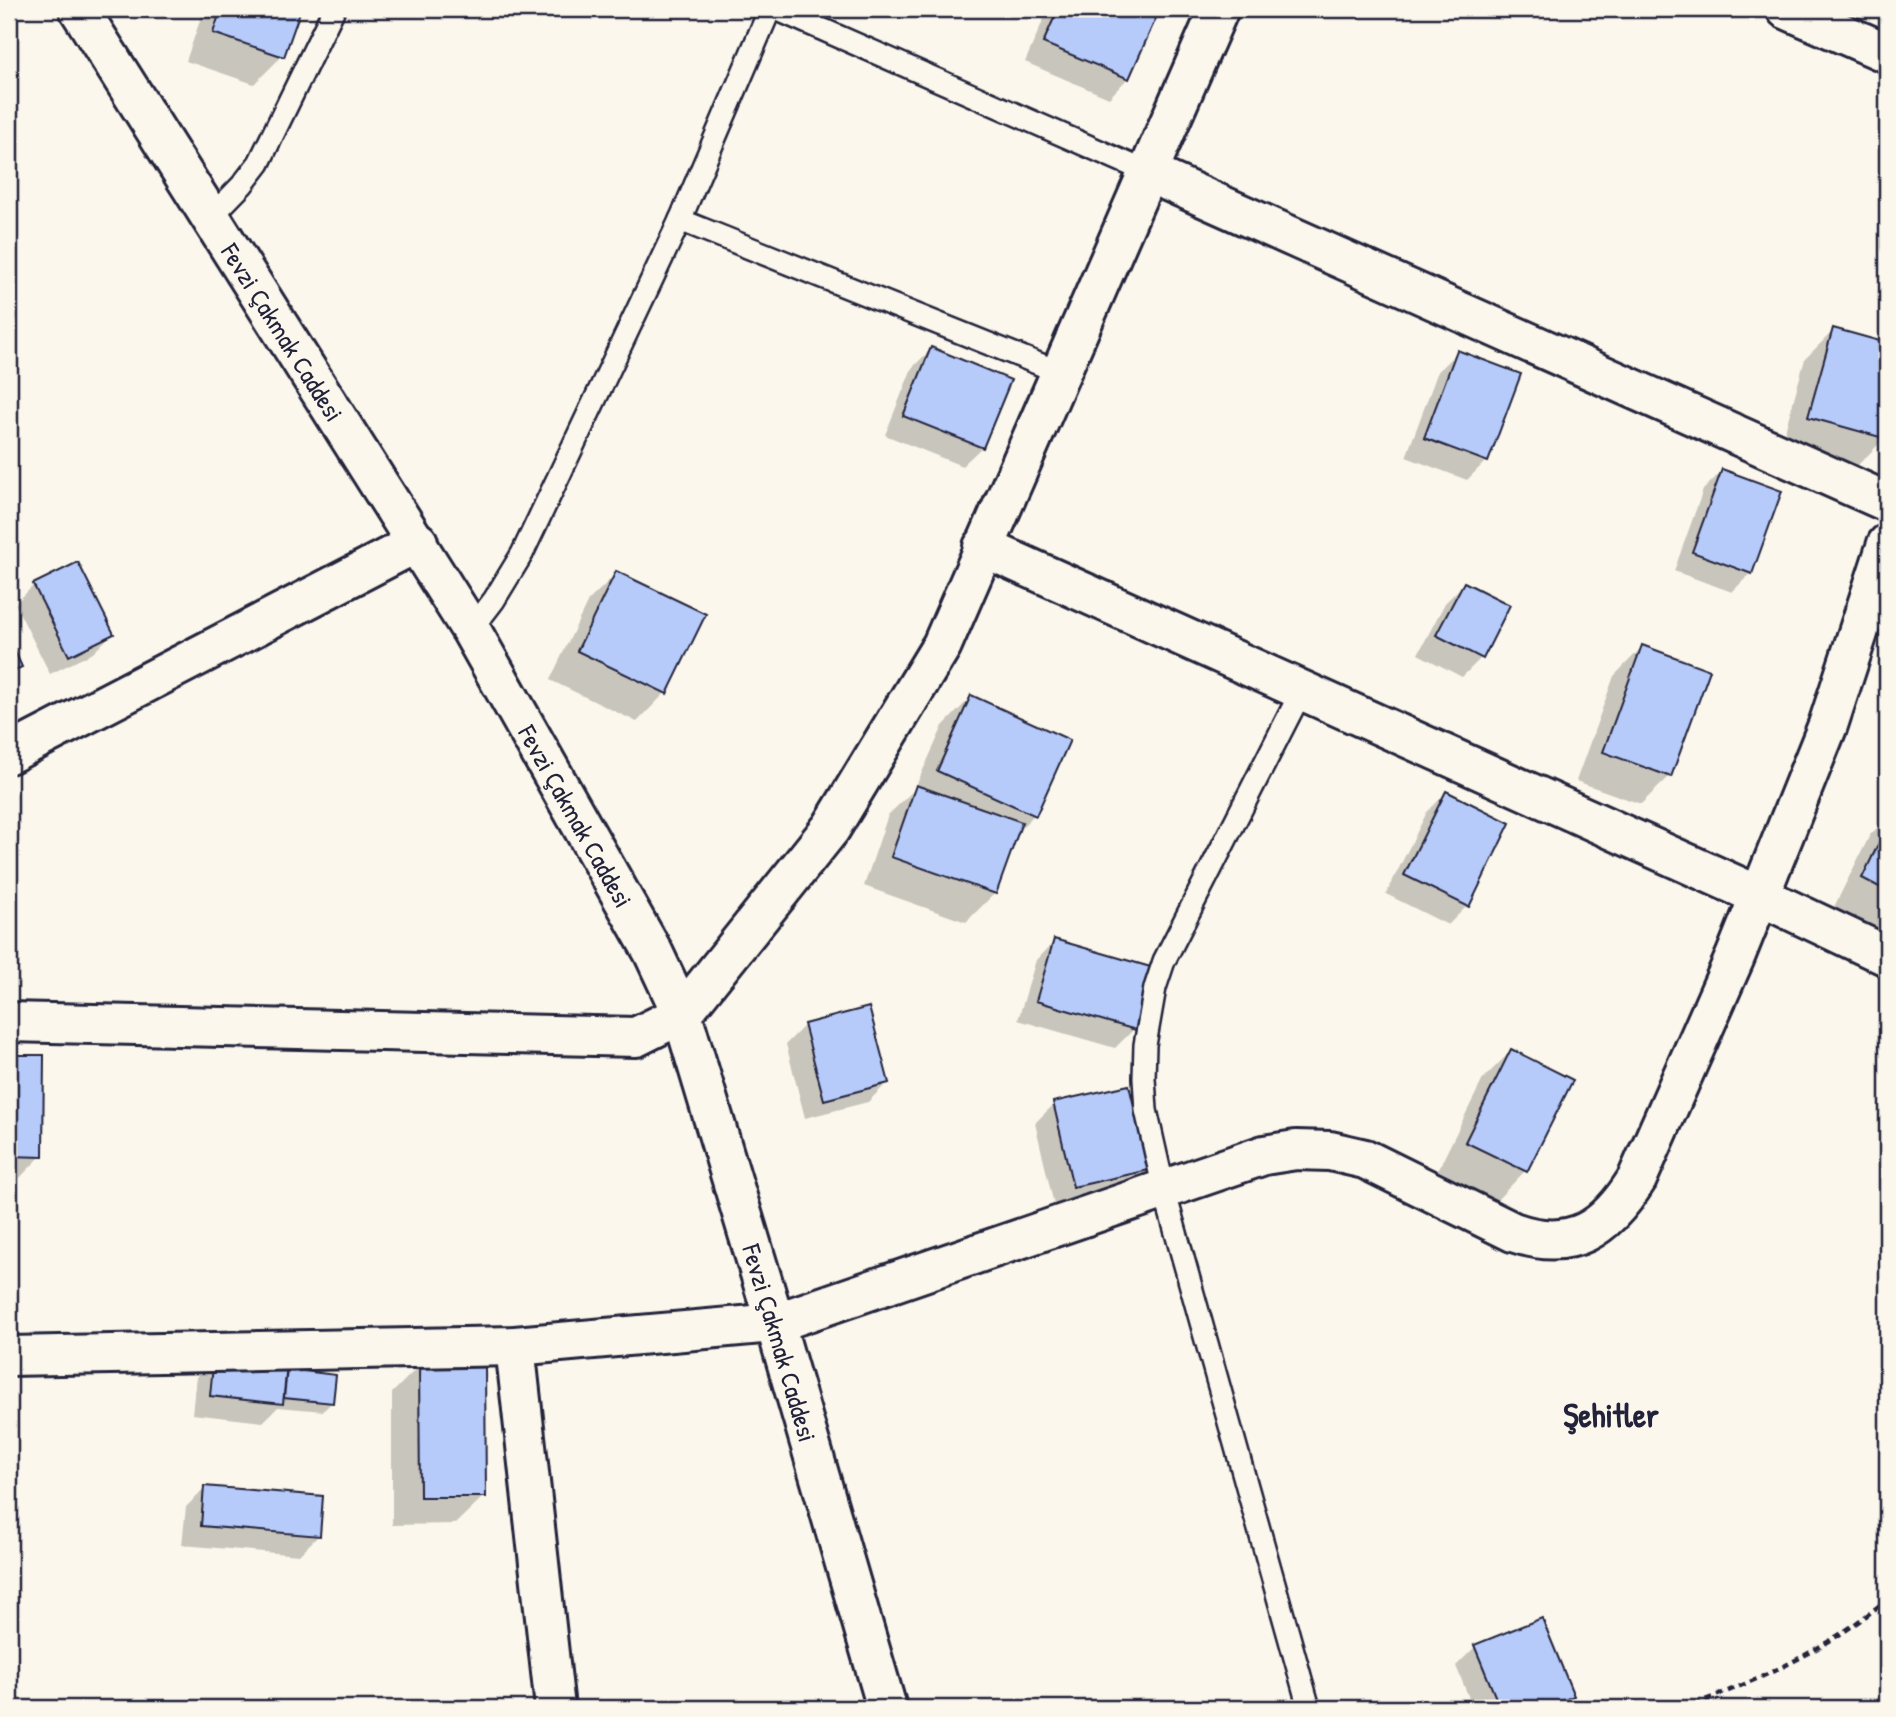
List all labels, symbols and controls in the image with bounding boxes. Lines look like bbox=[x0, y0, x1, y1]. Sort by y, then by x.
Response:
street label: Fevzi Çakmak Caddesi bbox=[213, 235, 352, 428]
street label: Fevzi Çakmak Caddesi bbox=[510, 718, 642, 914]
street label: Fevzi Çakmak Caddesi bbox=[734, 1239, 826, 1446]
district label: Şehitler bbox=[1563, 1393, 1659, 1437]

